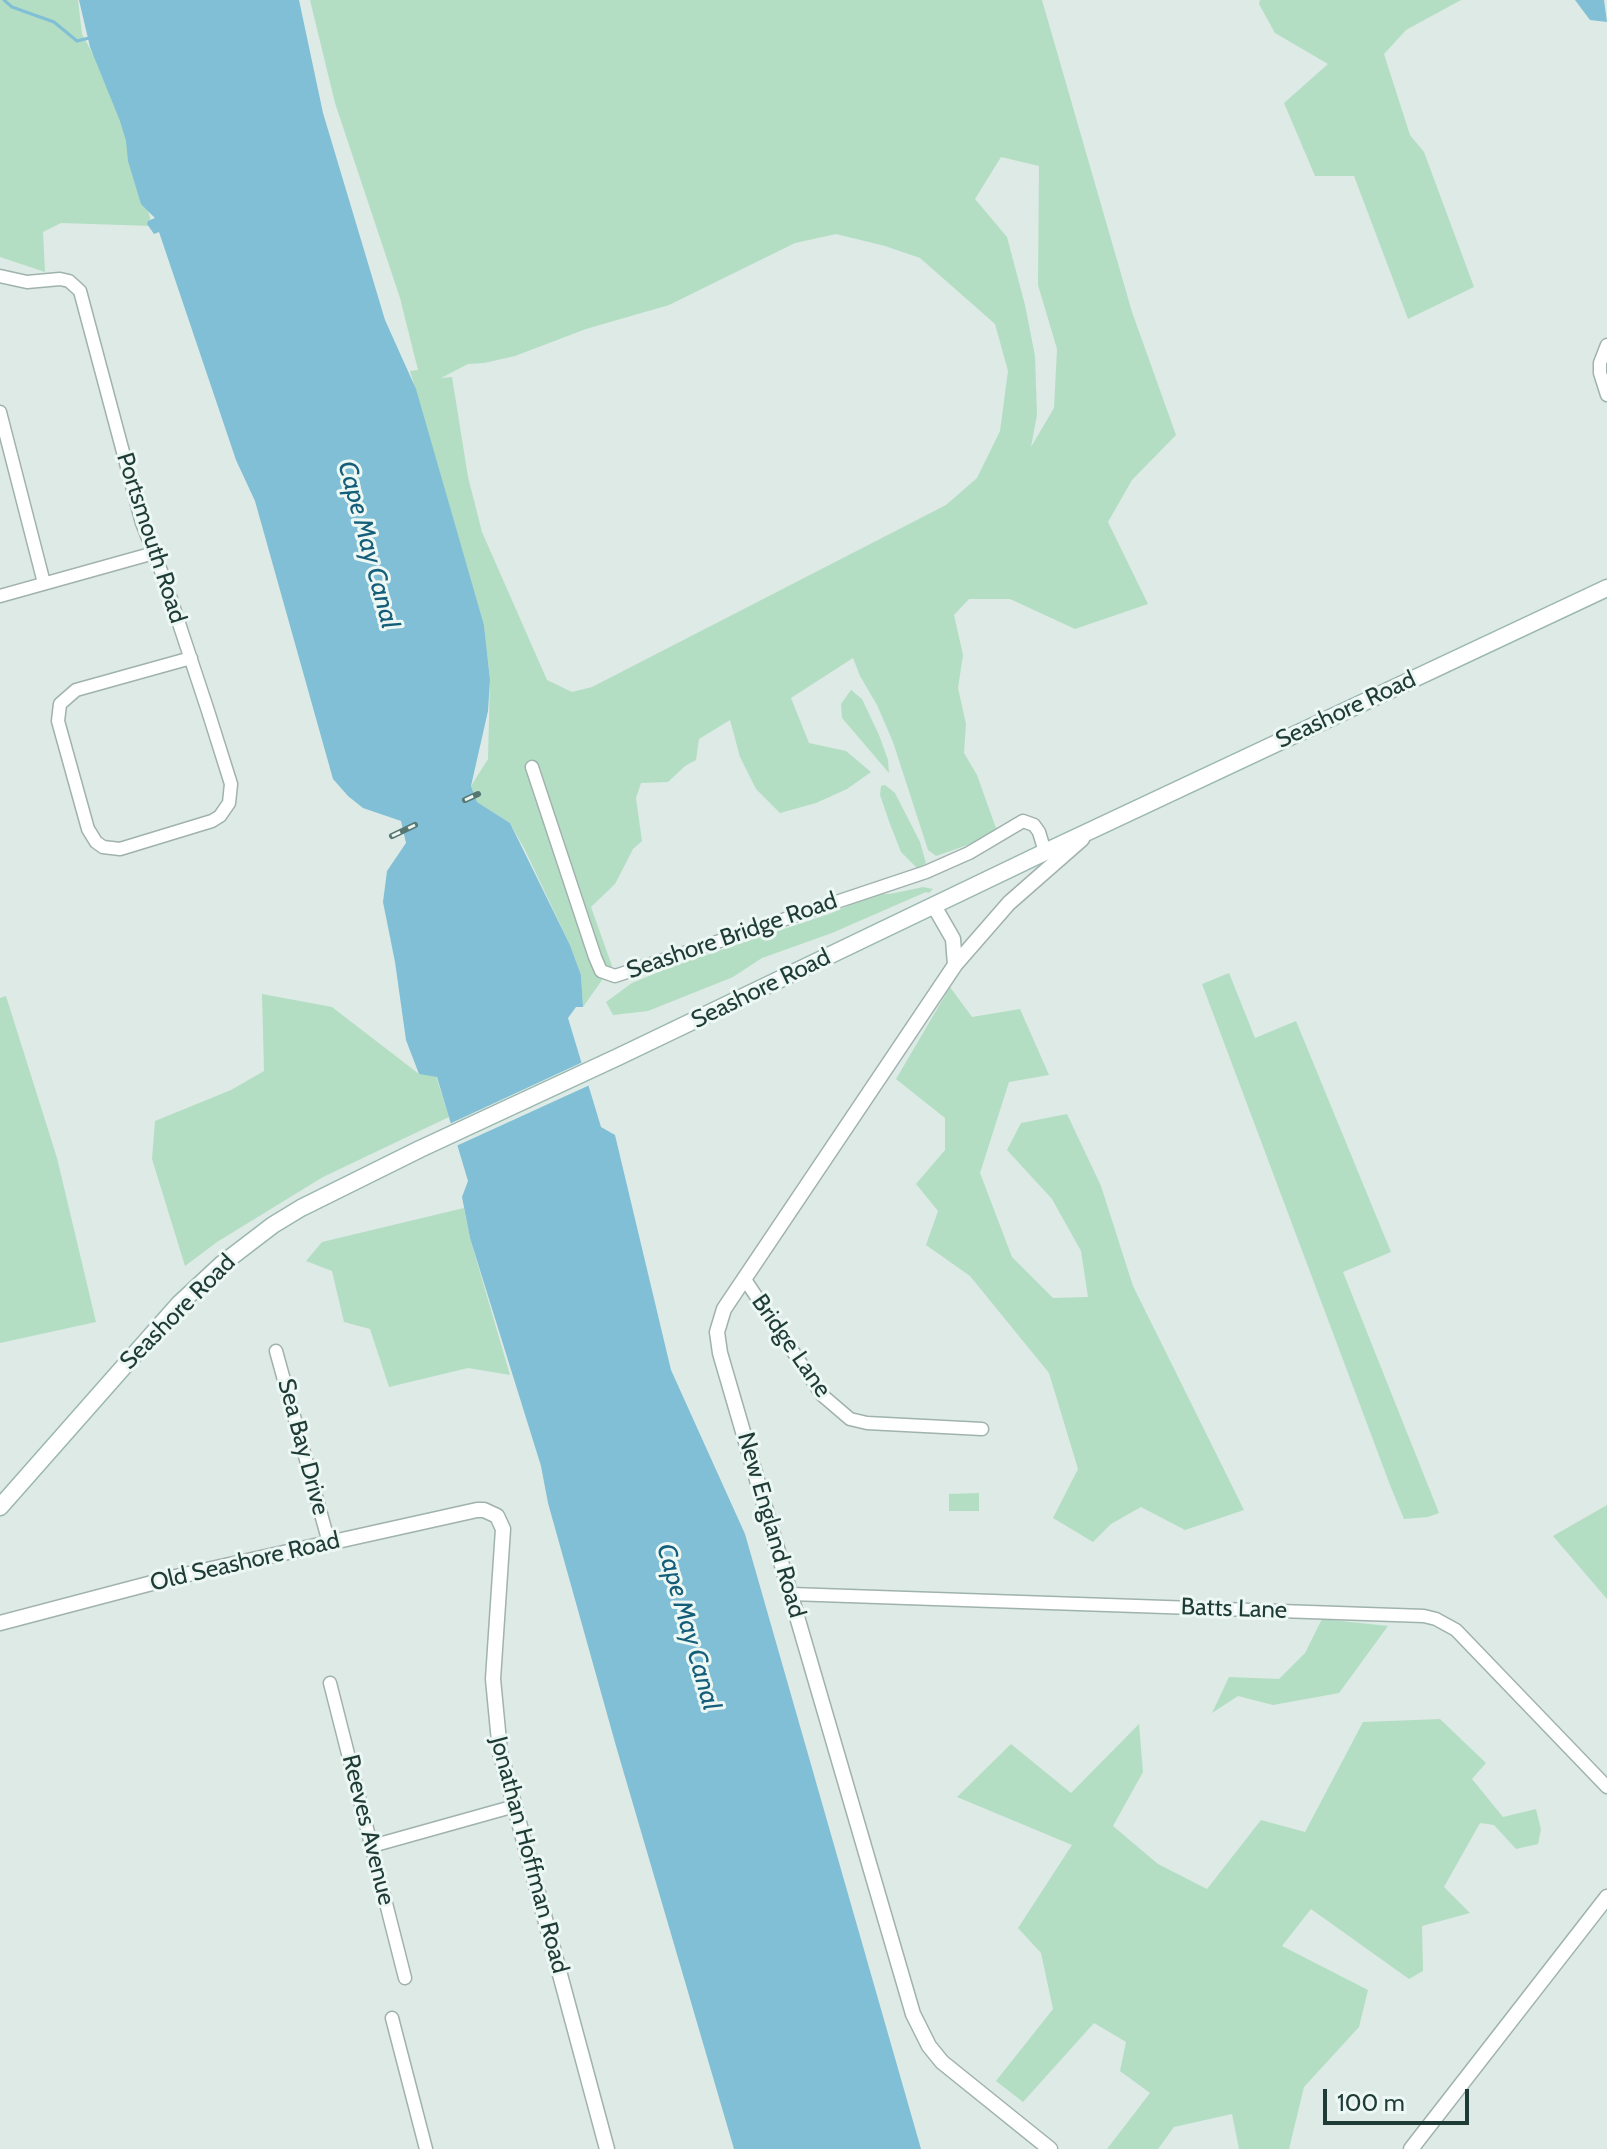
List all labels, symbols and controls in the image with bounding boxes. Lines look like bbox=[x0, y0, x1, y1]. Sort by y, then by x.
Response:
street label: Portsmouth Road bbox=[110, 449, 192, 627]
water label: Cape May Canal bbox=[331, 458, 405, 632]
street label: Seashore Road bbox=[1271, 665, 1421, 755]
street label: Seashore Bridge Road bbox=[623, 886, 841, 986]
street label: Seashore Road bbox=[687, 943, 835, 1035]
street label: Seashore Road bbox=[114, 1248, 242, 1376]
street label: Bridge Lane bbox=[745, 1289, 837, 1403]
street label: Sea Bay Drive bbox=[271, 1376, 335, 1518]
street label: New England Road bbox=[731, 1429, 811, 1621]
street label: Old Seashore Road bbox=[147, 1526, 343, 1598]
water label: Cape May Canal bbox=[649, 1540, 727, 1714]
street label: Batts Lane bbox=[1180, 1593, 1288, 1625]
street label: Jonathan Hoffman Road bbox=[483, 1733, 575, 1977]
street label: Reeves Avenue bbox=[335, 1752, 401, 1908]
scale bar bbox=[1327, 2073, 1473, 2123]
text: 100 m bbox=[1337, 2088, 1405, 2117]

